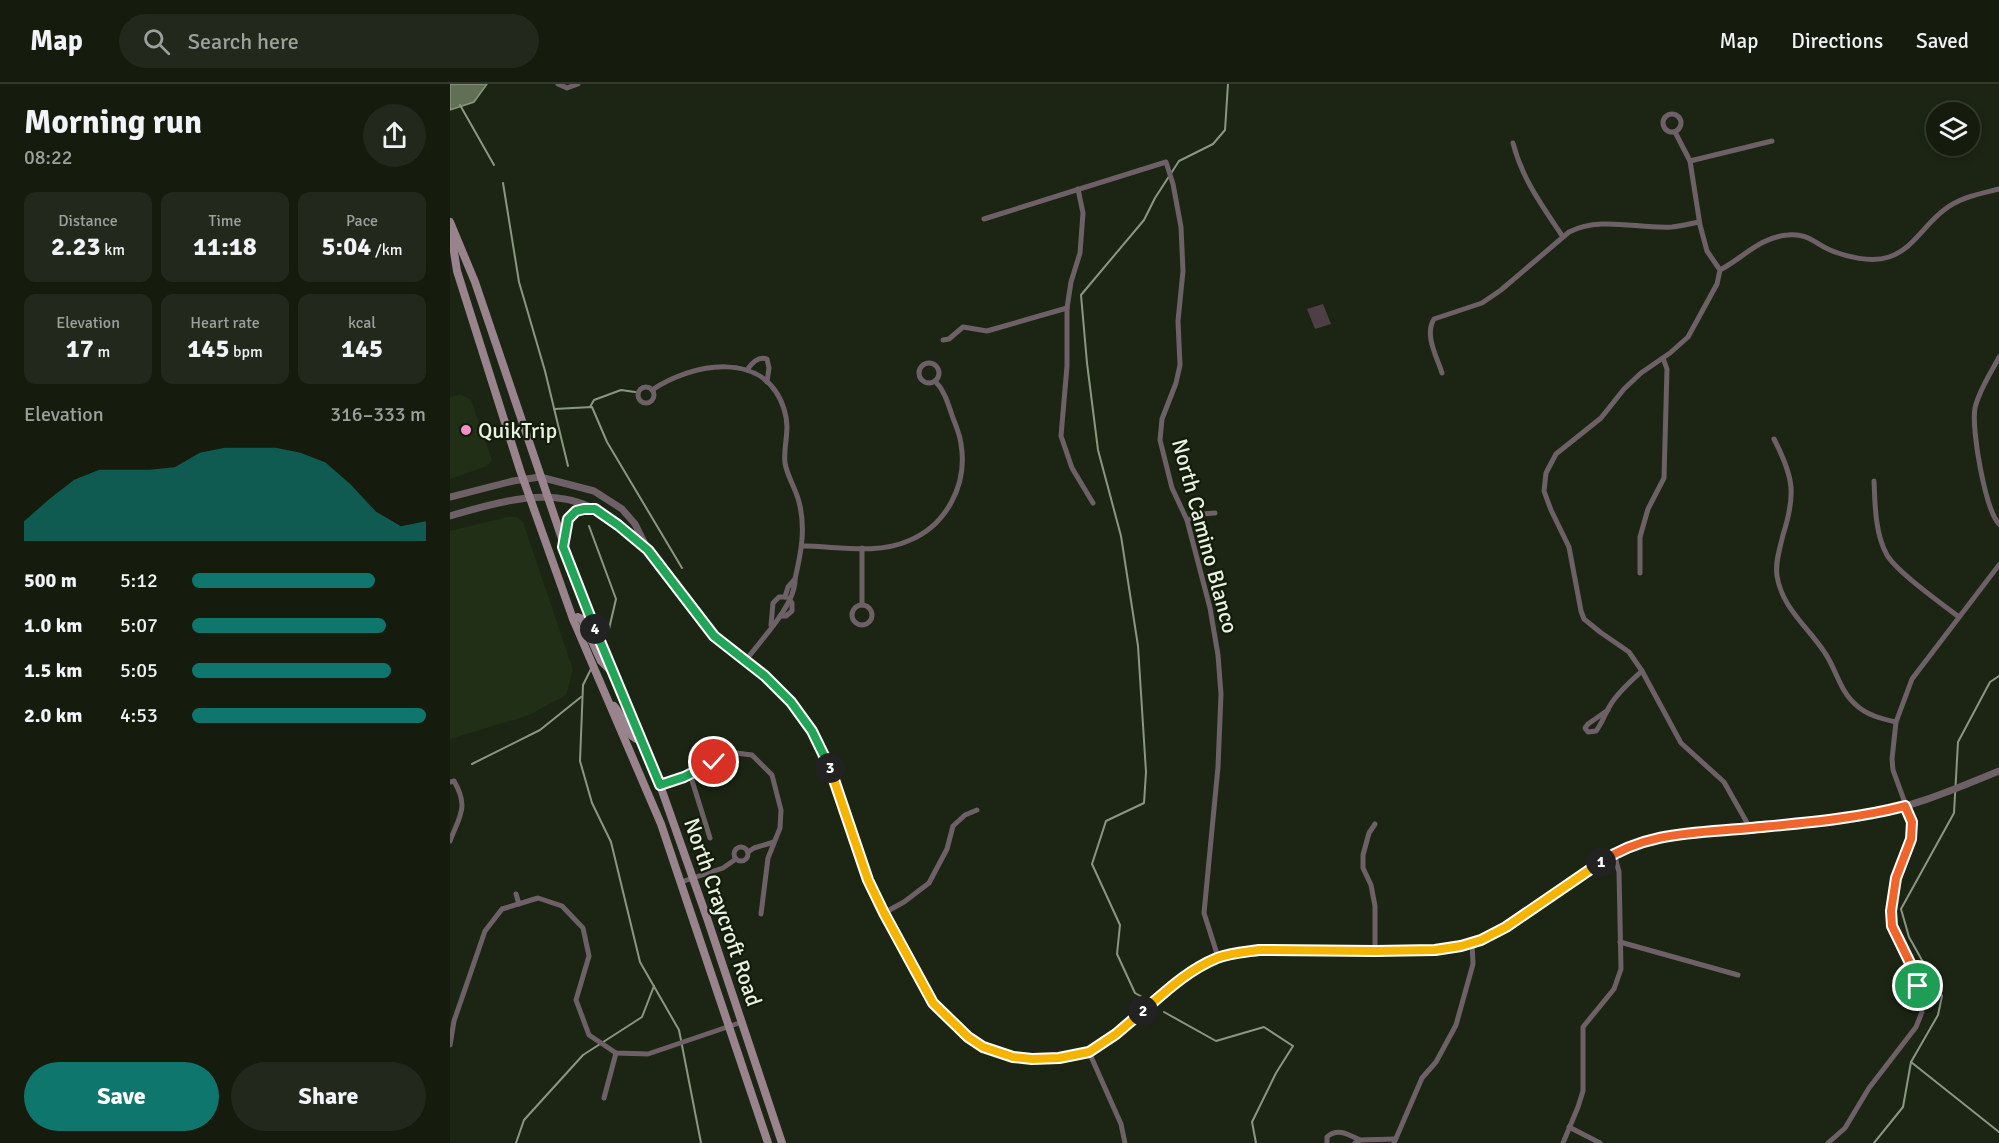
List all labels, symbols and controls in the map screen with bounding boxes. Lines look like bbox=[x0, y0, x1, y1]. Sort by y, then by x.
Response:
search box bbox=[119, 14, 539, 68]
text: Map bbox=[30, 24, 83, 58]
icon: search bbox=[140, 25, 173, 58]
text: Search here bbox=[188, 28, 299, 55]
text: Map bbox=[1720, 28, 1758, 54]
text: Directions bbox=[1791, 28, 1883, 54]
text: Saved bbox=[1916, 28, 1969, 54]
text: Morning run bbox=[24, 102, 202, 143]
map controls bbox=[1926, 102, 1980, 156]
button: layers bbox=[1926, 102, 1980, 156]
button: share bbox=[363, 104, 426, 167]
text: 08:22 bbox=[24, 145, 73, 170]
text: Distance bbox=[58, 211, 118, 231]
text: Time bbox=[209, 211, 241, 231]
text: Pace bbox=[346, 211, 378, 231]
text: 2.23 bbox=[51, 231, 101, 263]
text: 11:18 bbox=[193, 231, 257, 263]
text: 5:04 bbox=[322, 231, 371, 263]
text: km bbox=[101, 240, 125, 260]
text: /km bbox=[371, 240, 402, 260]
text: Elevation bbox=[56, 313, 120, 333]
text: Heart rate bbox=[190, 313, 260, 333]
text: kcal bbox=[348, 313, 376, 333]
text: 17 bbox=[66, 333, 94, 365]
text: 145 bbox=[187, 333, 229, 365]
text: 145 bbox=[341, 333, 383, 365]
text: m bbox=[94, 342, 110, 362]
text: bpm bbox=[229, 342, 263, 362]
text: Elevation bbox=[24, 402, 104, 427]
text: 316–333 m bbox=[330, 402, 426, 427]
place label: QuikTrip bbox=[478, 417, 557, 444]
marker: QuikTrip bbox=[459, 423, 473, 437]
street label: North Camino Blanco bbox=[1166, 436, 1244, 636]
text: 500 m bbox=[24, 568, 77, 593]
text: 5:12 bbox=[120, 568, 158, 593]
text: 1.0 km bbox=[24, 613, 82, 638]
text: 5:07 bbox=[120, 613, 158, 638]
pin: 4 bbox=[580, 614, 610, 644]
text: 4 bbox=[591, 619, 599, 639]
text: 1.5 km bbox=[24, 658, 82, 683]
text: 5:05 bbox=[120, 658, 158, 683]
text: 2.0 km bbox=[24, 703, 82, 728]
text: 4:53 bbox=[120, 703, 158, 728]
pin bbox=[688, 736, 739, 787]
icon: check bbox=[697, 745, 730, 778]
pin: 3 bbox=[815, 753, 845, 783]
text: 3 bbox=[826, 758, 834, 778]
street label: North Craycroft Road bbox=[678, 814, 768, 1010]
pin: 1 bbox=[1586, 847, 1616, 877]
text: 1 bbox=[1597, 852, 1605, 872]
pin bbox=[1892, 960, 1943, 1011]
icon: arrive bbox=[1901, 969, 1934, 1002]
pin: 2 bbox=[1128, 996, 1158, 1026]
text: 2 bbox=[1139, 1001, 1147, 1021]
button: Save bbox=[24, 1062, 219, 1131]
button: Share bbox=[231, 1062, 426, 1131]

